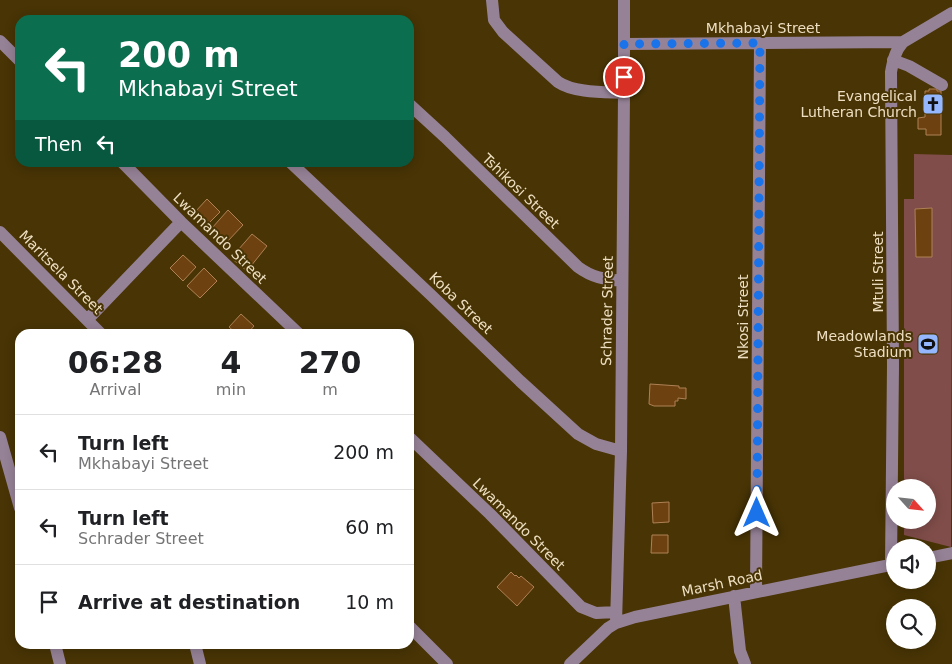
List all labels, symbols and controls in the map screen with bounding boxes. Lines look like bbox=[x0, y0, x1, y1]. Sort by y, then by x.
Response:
street label: Mkhabayi Street bbox=[706, 20, 821, 36]
icon: left bbox=[35, 35, 100, 100]
text: 200 m bbox=[118, 35, 240, 75]
pin bbox=[603, 56, 645, 98]
icon: arrive bbox=[610, 63, 638, 91]
text: Mkhabayi Street bbox=[118, 76, 298, 101]
place label: Evangelical Lutheran Church bbox=[800, 88, 917, 120]
church icon: Evangelical Lutheran Church bbox=[921, 92, 945, 116]
icon: left bbox=[92, 130, 120, 158]
text: Then bbox=[35, 133, 82, 155]
street label: Tshikosi Street bbox=[479, 150, 563, 232]
street label: Lwamando Street bbox=[170, 189, 270, 287]
street label: Maritsela Street bbox=[16, 227, 106, 317]
street label: Mtuli Street bbox=[870, 231, 886, 313]
street label: Schrader Street bbox=[598, 255, 616, 366]
street label: Koba Street bbox=[426, 269, 496, 337]
street label: Nkosi Street bbox=[735, 274, 751, 359]
place label: Meadowlands Stadium bbox=[816, 328, 912, 360]
sports icon: Meadowlands Stadium bbox=[916, 332, 940, 356]
text: 06:28 bbox=[68, 345, 163, 380]
text: 4 bbox=[220, 345, 241, 380]
text: 270 bbox=[299, 345, 361, 380]
text: Arrival bbox=[89, 380, 141, 399]
text: min bbox=[216, 380, 246, 399]
text: m bbox=[322, 380, 338, 399]
text: Turn left bbox=[78, 432, 169, 454]
icon: left bbox=[35, 438, 63, 466]
text: 200 m bbox=[333, 441, 394, 463]
text: Mkhabayi Street bbox=[78, 454, 209, 473]
street label: Lwamando Street bbox=[470, 475, 569, 574]
north arrow bbox=[886, 479, 936, 529]
map controls bbox=[886, 479, 936, 649]
position arrow bbox=[730, 486, 782, 538]
text: Turn left bbox=[78, 507, 169, 529]
icon: left bbox=[35, 513, 63, 541]
text: 60 m bbox=[345, 516, 394, 538]
text: Schrader Street bbox=[78, 529, 204, 548]
button: sound bbox=[886, 539, 936, 589]
street label: Marsh Road bbox=[680, 567, 764, 599]
icon: arrive bbox=[35, 588, 63, 616]
text: Arrive at destination bbox=[78, 591, 300, 613]
text: 10 m bbox=[345, 591, 394, 613]
button: search bbox=[886, 599, 936, 649]

